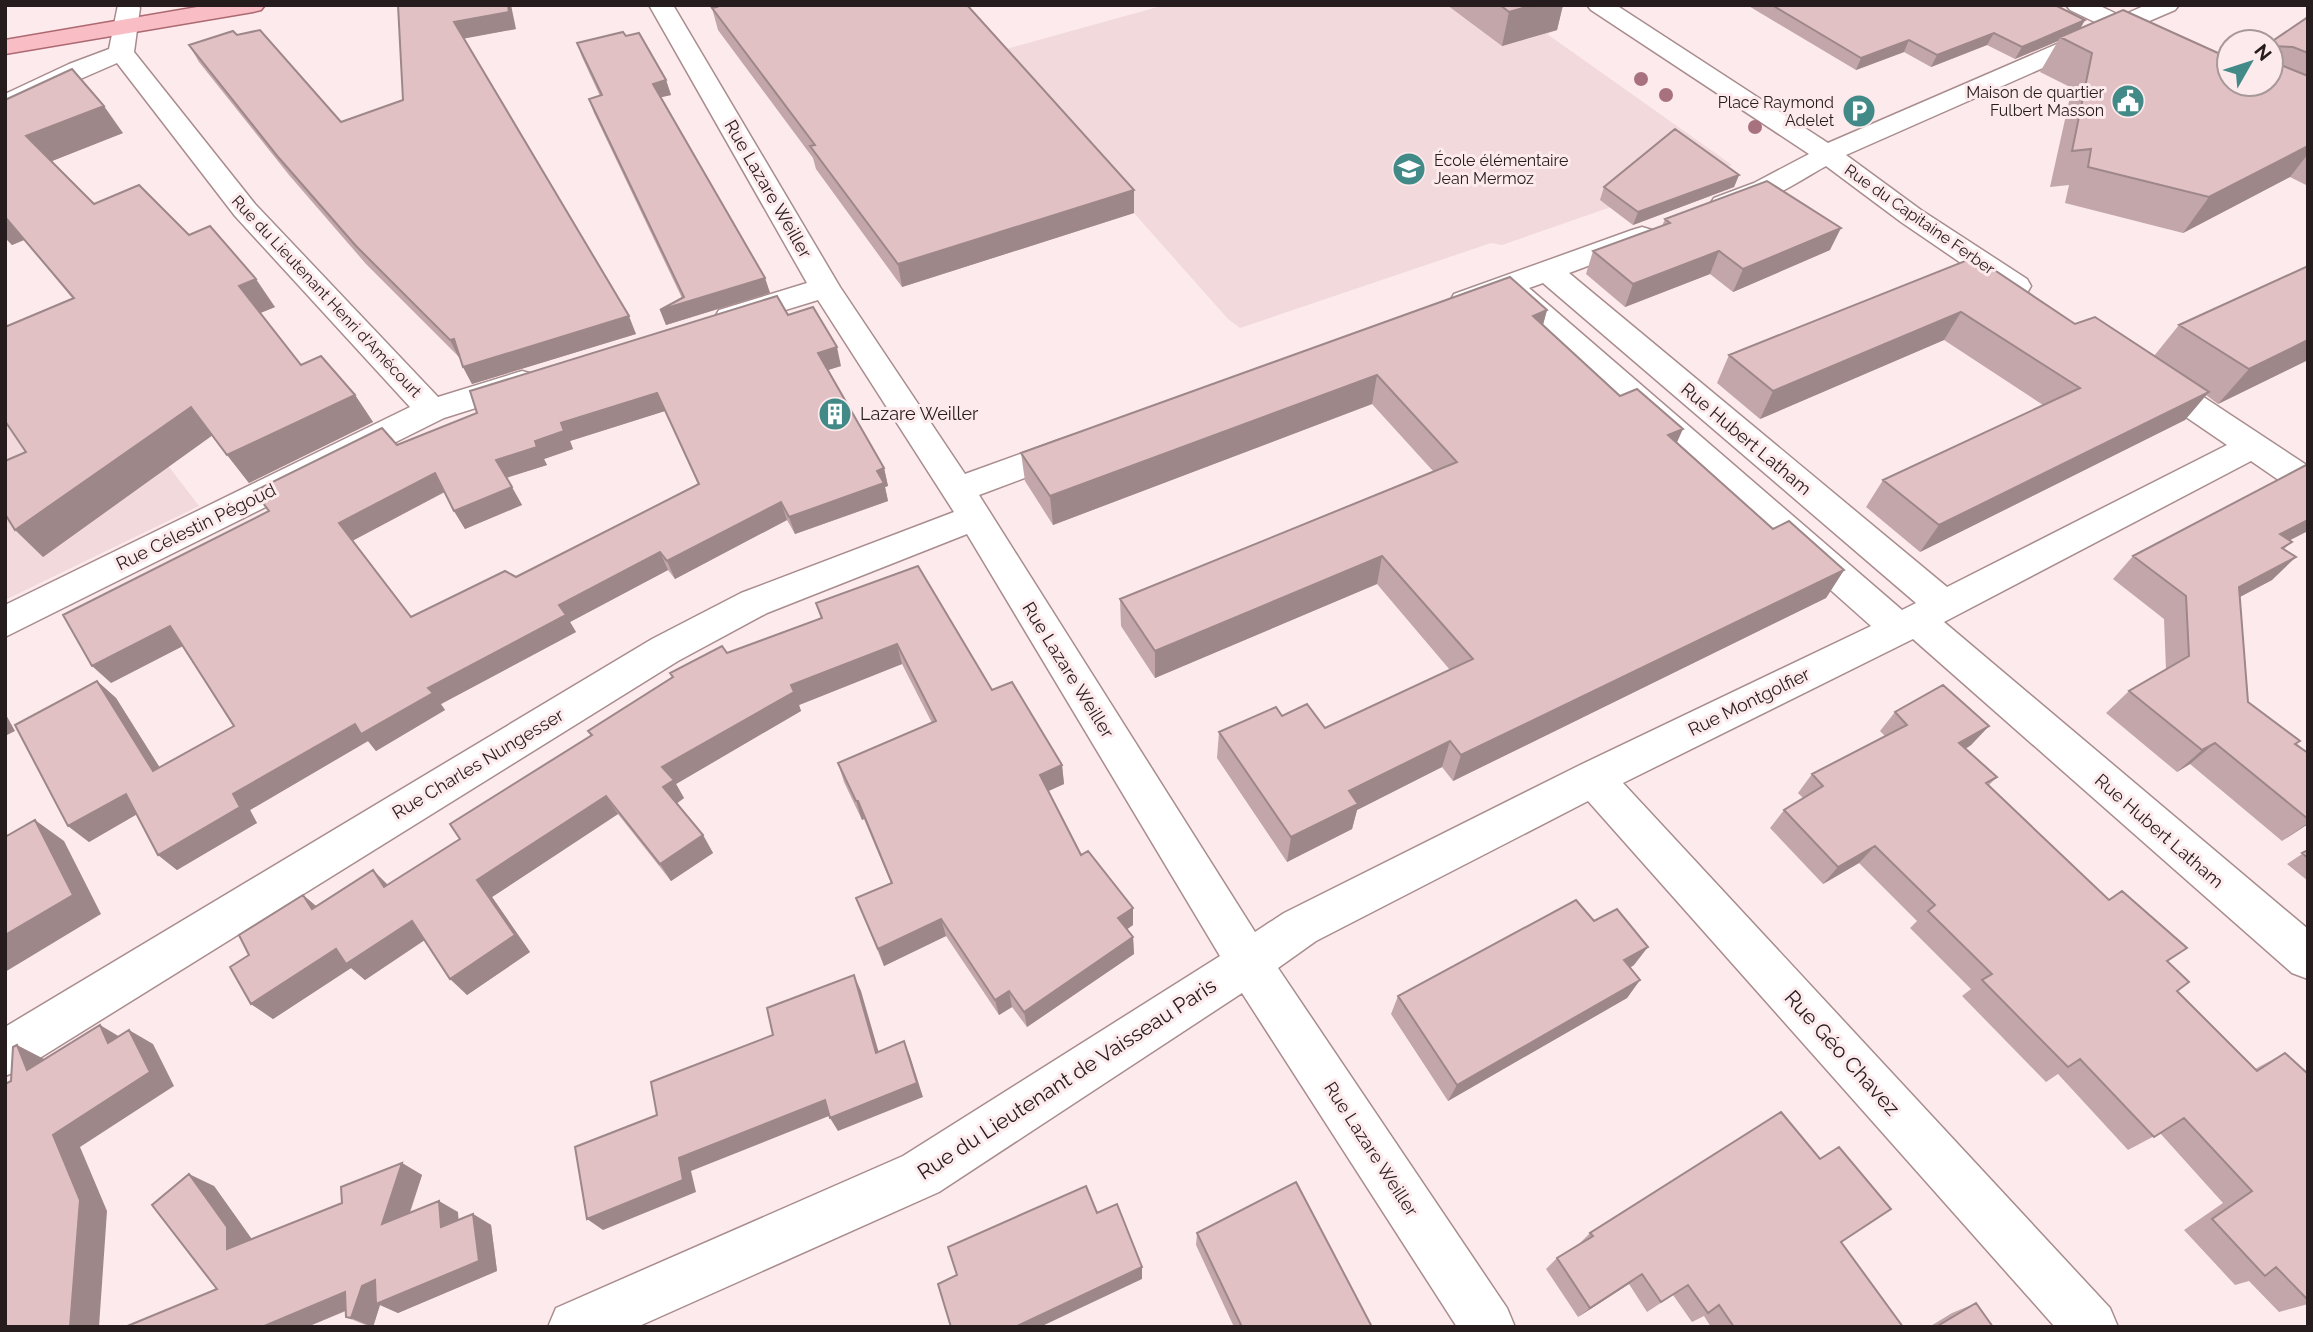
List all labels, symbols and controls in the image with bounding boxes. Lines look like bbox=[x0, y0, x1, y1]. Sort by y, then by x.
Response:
north arrow bbox=[2215, 28, 2285, 98]
text: N bbox=[2250, 40, 2276, 65]
public building icon: Maison de quartier Fulbert Masson bbox=[2109, 82, 2147, 120]
place label: Maison de quartier Fulbert Masson bbox=[1966, 83, 2104, 120]
parking icon: Place Raymond Adelet bbox=[1840, 92, 1878, 130]
place label: Place Raymond Adelet bbox=[1718, 93, 1835, 130]
street label: Rue Lazare Weiller bbox=[720, 116, 817, 262]
school or university icon: École élémentaire Jean Mermoz bbox=[1390, 150, 1428, 188]
place label: École élémentaire Jean Mermoz bbox=[1434, 150, 1568, 188]
street label: Rue du Capitaine Ferber bbox=[1841, 160, 1999, 279]
street label: Rue du Lieutenant Henri d'Amécourt bbox=[228, 191, 426, 402]
street label: Rue Hubert Latham bbox=[1677, 378, 1816, 499]
building icon: Lazare Weiller bbox=[816, 395, 854, 433]
place label: Lazare Weiller bbox=[860, 403, 979, 424]
street label: Rue Célestin Pégoud bbox=[113, 479, 279, 574]
street label: Rue Lazare Weiller bbox=[1018, 598, 1119, 742]
street label: Rue Montgolfier bbox=[1684, 663, 1814, 740]
street label: Rue Charles Nungesser bbox=[388, 704, 568, 823]
street label: Rue Hubert Latham bbox=[2091, 769, 2228, 892]
street label: Rue du Lieutenant de Vaisseau Paris bbox=[913, 972, 1221, 1185]
street label: Rue Géo Chavez bbox=[1780, 985, 1905, 1120]
street label: Rue Lazare Weiller bbox=[1320, 1078, 1423, 1220]

